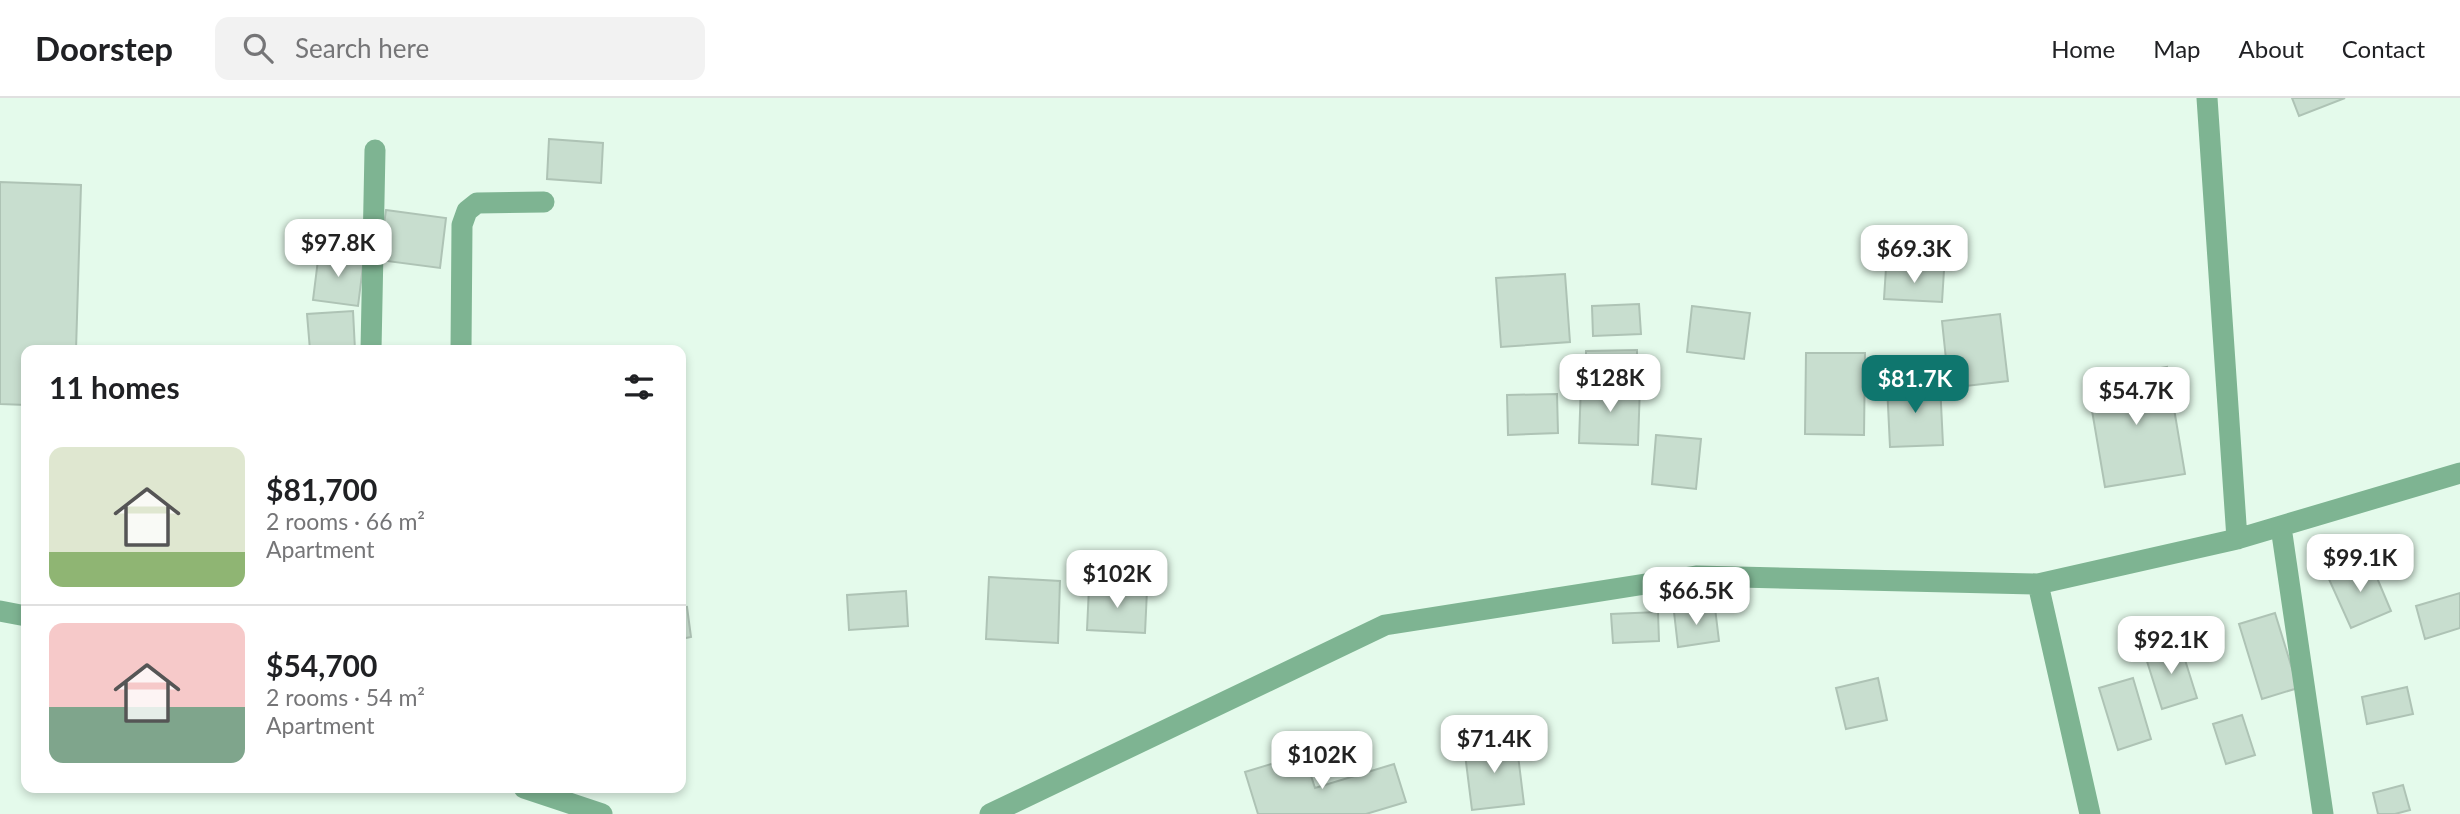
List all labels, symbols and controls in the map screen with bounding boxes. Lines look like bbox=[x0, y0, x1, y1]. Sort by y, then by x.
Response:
search box bbox=[215, 17, 705, 80]
text: Doorstep bbox=[35, 28, 173, 68]
icon: search bbox=[239, 29, 277, 67]
text: Search here bbox=[295, 32, 429, 64]
text: Home bbox=[2051, 34, 2115, 63]
text: Map bbox=[2153, 34, 2201, 63]
text: About bbox=[2239, 34, 2304, 63]
text: Contact bbox=[2342, 34, 2425, 63]
pin: $97.8K bbox=[281, 220, 395, 279]
pin: $69.3K bbox=[1857, 226, 1971, 285]
text: $97.8K bbox=[301, 228, 375, 256]
text: $69.3K bbox=[1877, 234, 1951, 262]
pin: $128K bbox=[1561, 354, 1659, 414]
pin: $81.7K bbox=[1858, 356, 1972, 415]
text: $128K bbox=[1575, 363, 1645, 391]
text: $81.7K bbox=[1878, 364, 1952, 392]
icon: filters bbox=[620, 368, 658, 406]
pin: $54.7K bbox=[2079, 368, 2193, 427]
text: 11 homes bbox=[49, 369, 180, 405]
text: $54.7K bbox=[2099, 376, 2173, 404]
text: $81,700 bbox=[266, 471, 377, 507]
icon: home bbox=[105, 475, 189, 559]
text: 2 rooms · 66 m² bbox=[266, 507, 425, 535]
pin: $99.1K bbox=[2303, 534, 2417, 594]
text: Apartment bbox=[266, 535, 374, 563]
text: $99.1K bbox=[2323, 543, 2397, 571]
pin: $102K bbox=[1068, 550, 1166, 610]
text: $102K bbox=[1082, 559, 1152, 587]
pin: $66.5K bbox=[1639, 568, 1753, 627]
text: $66.5K bbox=[1659, 576, 1733, 604]
pin: $92.1K bbox=[2114, 616, 2228, 676]
text: $92.1K bbox=[2134, 625, 2208, 653]
text: $54,700 bbox=[266, 647, 377, 683]
icon: home bbox=[105, 651, 189, 735]
text: 2 rooms · 54 m² bbox=[266, 683, 425, 711]
text: Apartment bbox=[266, 711, 374, 739]
pin: $71.4K bbox=[1437, 716, 1551, 775]
text: $71.4K bbox=[1457, 724, 1531, 752]
pin: $102K bbox=[1273, 732, 1371, 791]
text: $102K bbox=[1287, 740, 1357, 768]

